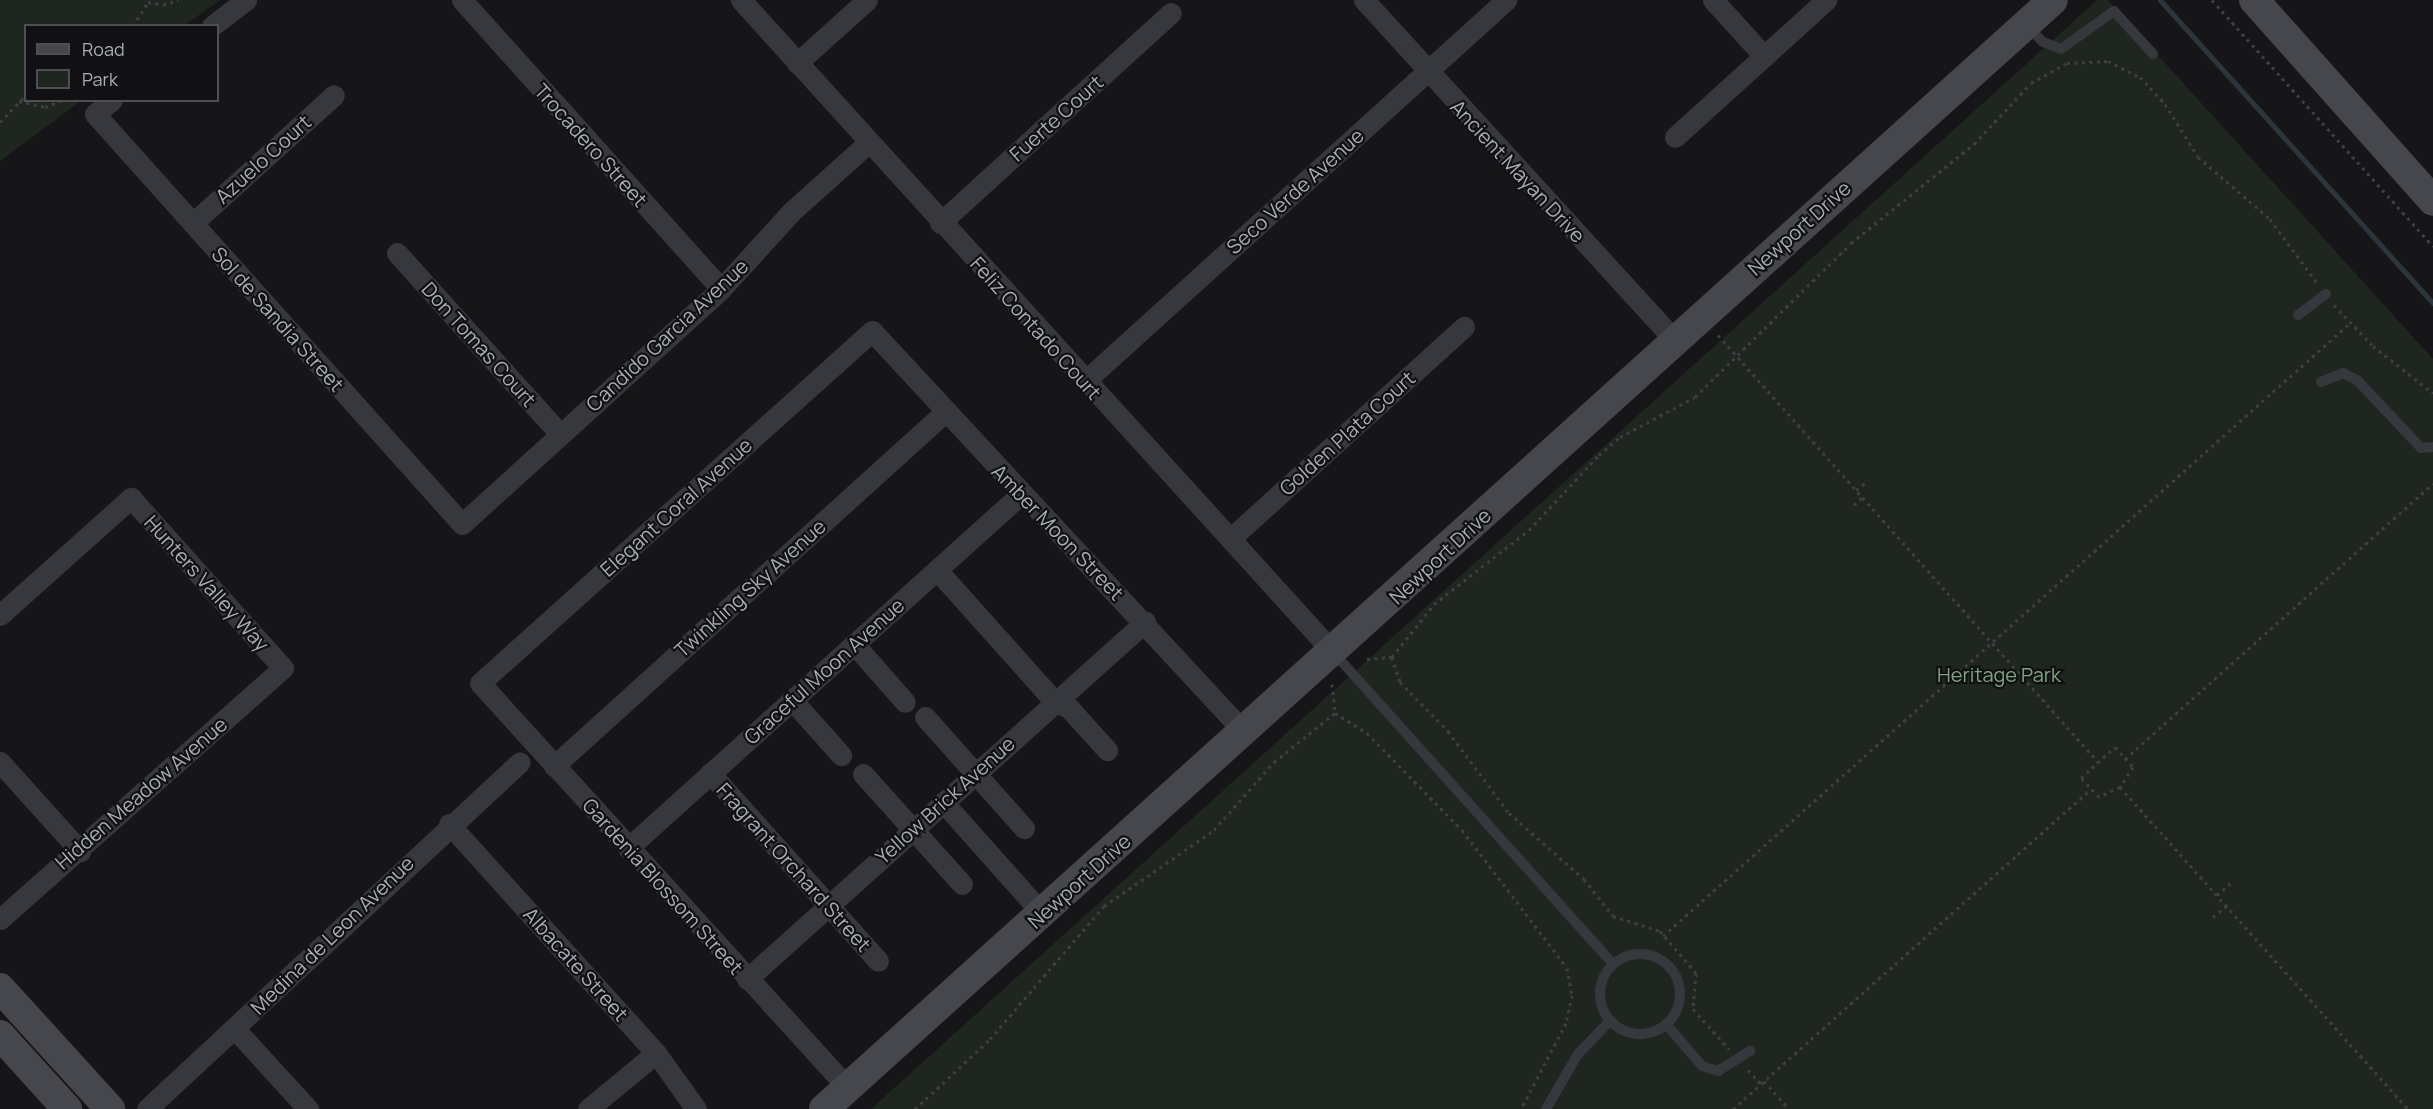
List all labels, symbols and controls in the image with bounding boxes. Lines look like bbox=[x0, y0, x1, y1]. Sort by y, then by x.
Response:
legend bbox=[24, 24, 219, 102]
text: Road bbox=[82, 37, 125, 61]
text: Park bbox=[82, 67, 118, 91]
street label: Fuerte Court bbox=[1004, 70, 1108, 166]
street label: Trocadero Street bbox=[530, 79, 652, 211]
street label: Ancient Mayan Drive bbox=[1446, 95, 1590, 247]
street label: Azuelo Court bbox=[210, 110, 316, 208]
street label: Seco Verde Avenue bbox=[1221, 123, 1369, 259]
street label: Newport Drive bbox=[1743, 176, 1855, 280]
street label: Sol de Sandia Street bbox=[207, 242, 349, 396]
street label: Feliz Contado Court bbox=[966, 252, 1106, 404]
street label: Candido Garcia Avenue bbox=[581, 254, 753, 416]
street label: Don Tomas Court bbox=[417, 277, 541, 411]
street label: Golden Plata Court bbox=[1274, 366, 1420, 500]
street label: Elegant Coral Avenue bbox=[595, 433, 757, 581]
street label: Amber Moon Street bbox=[987, 459, 1129, 605]
street label: Newport Drive bbox=[1384, 503, 1496, 609]
street label: Hunters Valley Way bbox=[140, 510, 274, 656]
street label: Twinkling Sky Avenue bbox=[670, 514, 830, 662]
street label: Graceful Moon Avenue bbox=[739, 593, 909, 749]
park label: Heritage Park bbox=[1937, 662, 2061, 686]
street label: Hidden Meadow Avenue bbox=[50, 712, 232, 874]
street label: Yellow Brick Avenue bbox=[870, 731, 1020, 869]
street label: Fragrant Orchard Street bbox=[712, 778, 876, 956]
street label: Gardenia Blossom Street bbox=[578, 793, 748, 979]
street label: Newport Drive bbox=[1023, 829, 1135, 933]
street label: Medina de Leon Avenue bbox=[245, 851, 419, 1019]
street label: Albacate Street bbox=[519, 902, 633, 1026]

